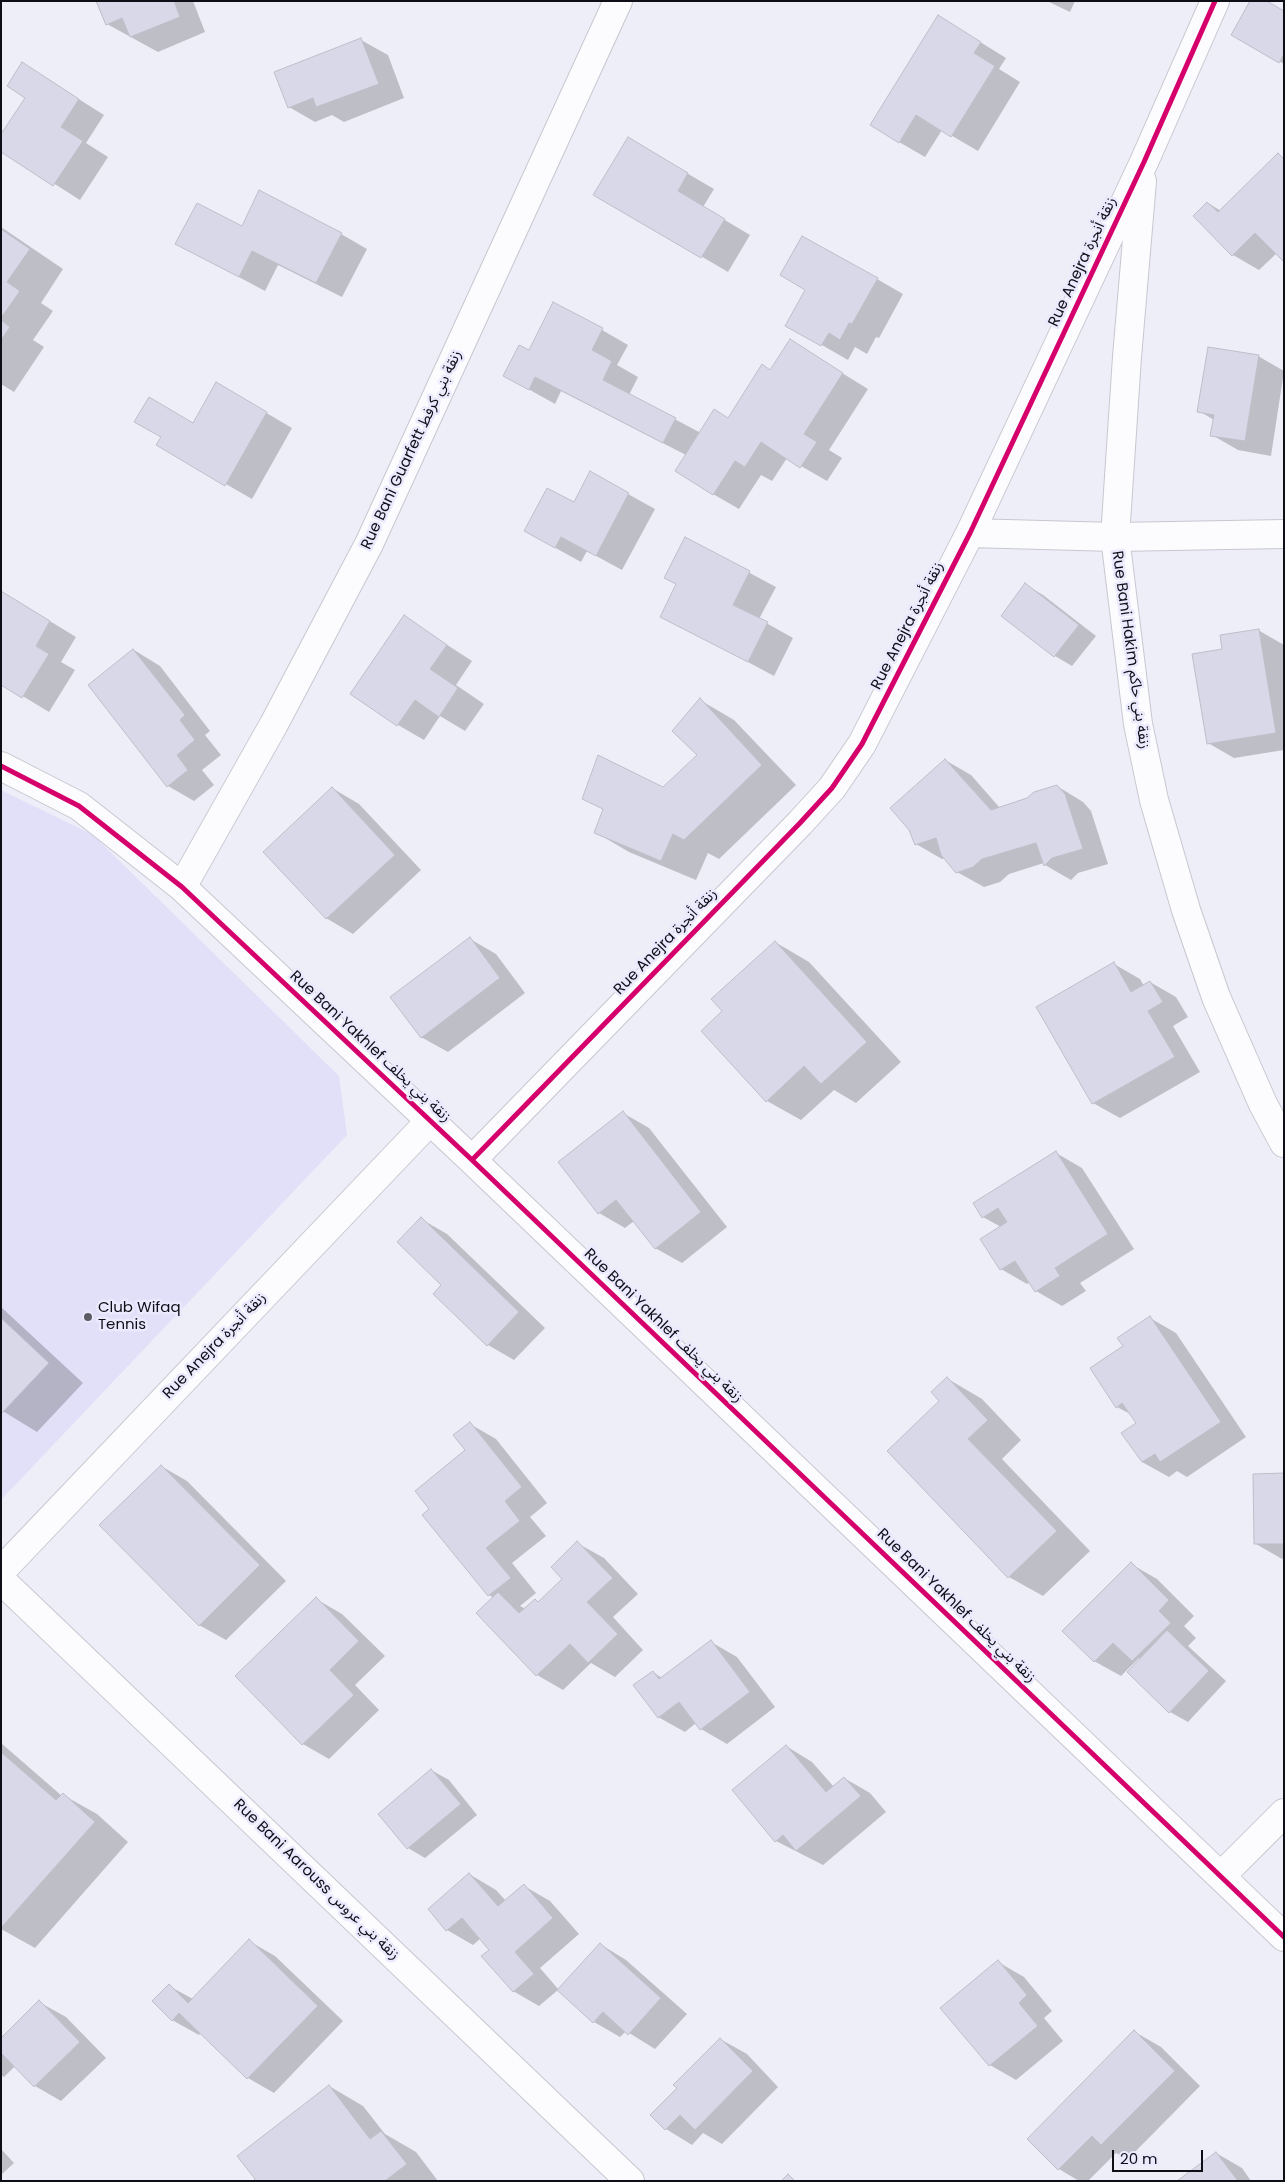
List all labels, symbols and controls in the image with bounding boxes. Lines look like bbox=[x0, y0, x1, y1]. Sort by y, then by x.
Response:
street label: Rue Anejra زنقة أنجرة bbox=[1045, 194, 1121, 330]
street label: Rue Bani Guarfett زنقة بني كرفط bbox=[358, 348, 466, 552]
street label: Rue Bani Hakim زنقة بني حاكم bbox=[1107, 550, 1153, 750]
street label: Rue Anejra زنقة أنجرة bbox=[868, 559, 948, 693]
street label: Rue Anejra زنقة أنجرة bbox=[611, 885, 721, 999]
street label: Rue Bani Yakhlef زنقة بني يخلف bbox=[286, 967, 454, 1127]
street label: Rue Bani Yakhlef زنقة بني يخلف bbox=[580, 1245, 746, 1407]
street label: Rue Anejra زنقة أنجرة bbox=[160, 1289, 270, 1403]
place label: Club Wifaq Tennis bbox=[98, 1299, 181, 1334]
marker: Club Wifaq Tennis bbox=[82, 1311, 94, 1323]
street label: Rue Bani Yakhlef زنقة بني يخلف bbox=[873, 1525, 1039, 1687]
street label: Rue Bani Aarouss زنقة بني عروس bbox=[229, 1796, 403, 1964]
scale bar bbox=[1115, 2140, 1206, 2172]
text: 20 m bbox=[1120, 2148, 1158, 2169]

